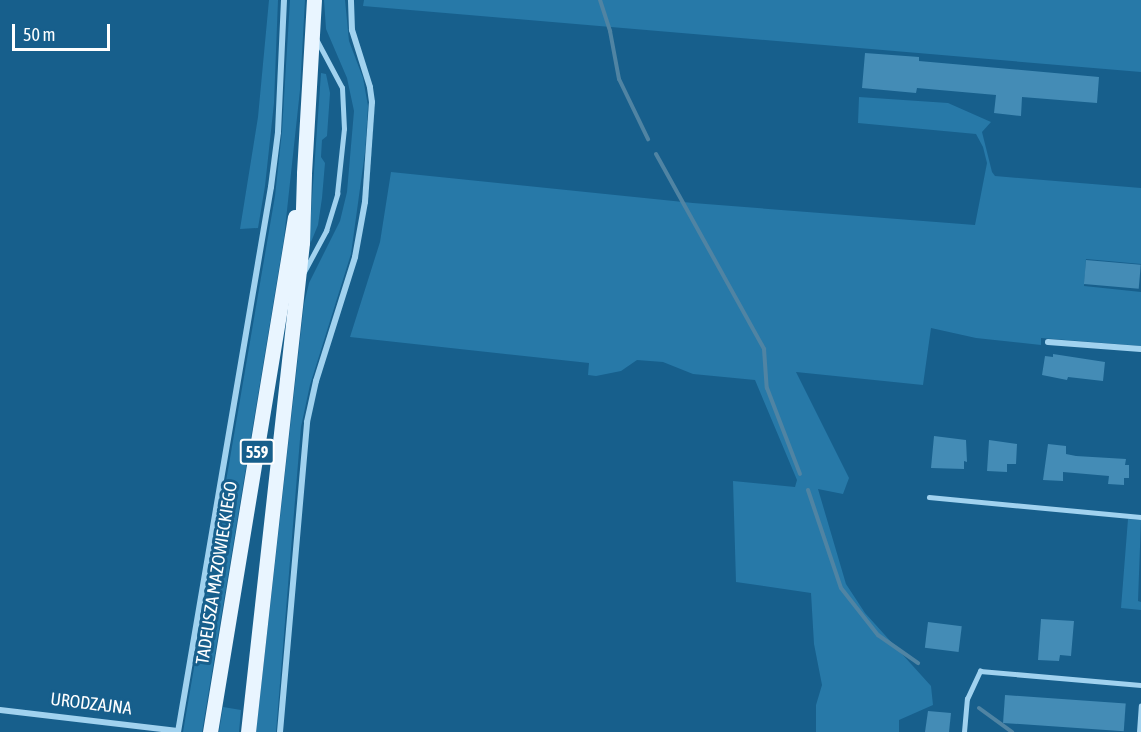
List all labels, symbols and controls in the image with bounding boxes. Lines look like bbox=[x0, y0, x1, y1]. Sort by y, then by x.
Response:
scale bar bbox=[15, 12, 112, 50]
text: 50 m bbox=[23, 24, 55, 45]
road number: 559 bbox=[239, 439, 275, 465]
street label: TADEUSZA MAZOWIECKIEGO bbox=[192, 480, 242, 666]
street label: URODZAJNA bbox=[49, 688, 133, 720]

